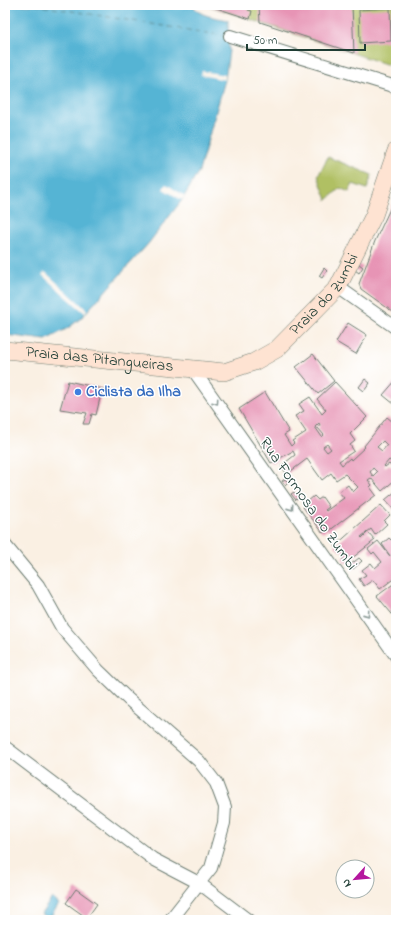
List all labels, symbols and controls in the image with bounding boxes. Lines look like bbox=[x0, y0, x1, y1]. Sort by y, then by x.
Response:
scale bar bbox=[247, 26, 365, 52]
text: 50 m bbox=[253, 32, 277, 50]
street label: Praia do Zumbi bbox=[284, 249, 365, 341]
street label: Praia das Pitangueiras bbox=[24, 340, 175, 379]
place label: Ciclista da Ilha bbox=[86, 380, 181, 404]
marker: Ciclista da Ilha bbox=[73, 387, 83, 397]
one-way arrow bbox=[211, 398, 218, 405]
street label: Rua Formosa do Zumbi bbox=[253, 433, 363, 576]
one-way arrow bbox=[287, 504, 294, 511]
one-way arrow bbox=[362, 610, 369, 617]
north arrow bbox=[335, 859, 375, 899]
text: N bbox=[338, 876, 356, 890]

